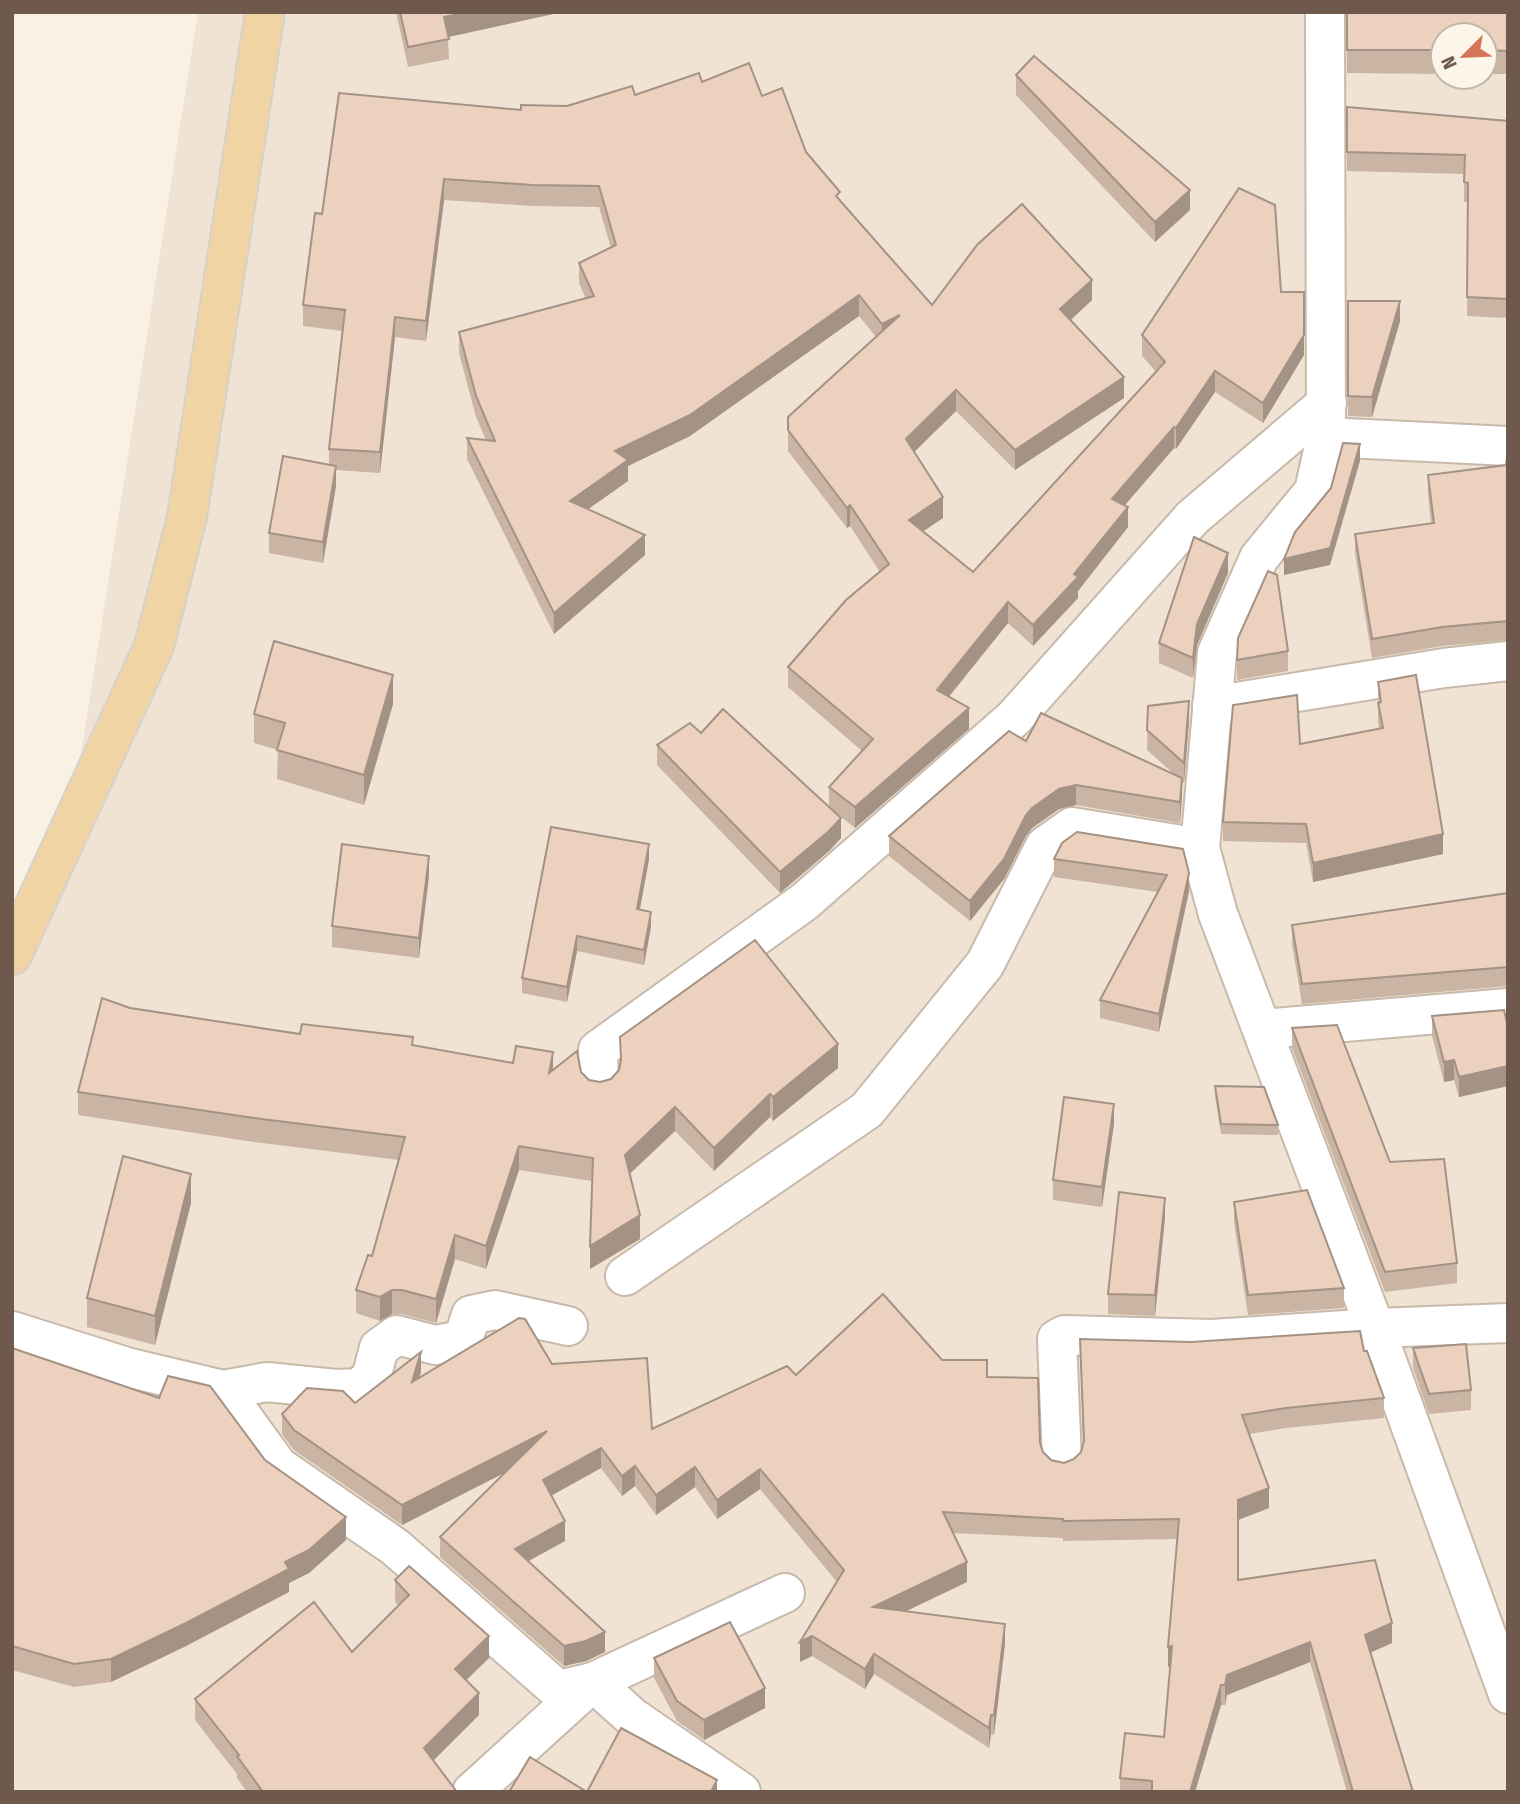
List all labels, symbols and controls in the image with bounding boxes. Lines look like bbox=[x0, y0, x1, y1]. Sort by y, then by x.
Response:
north arrow bbox=[1429, 21, 1499, 91]
text: N bbox=[1436, 53, 1462, 73]

